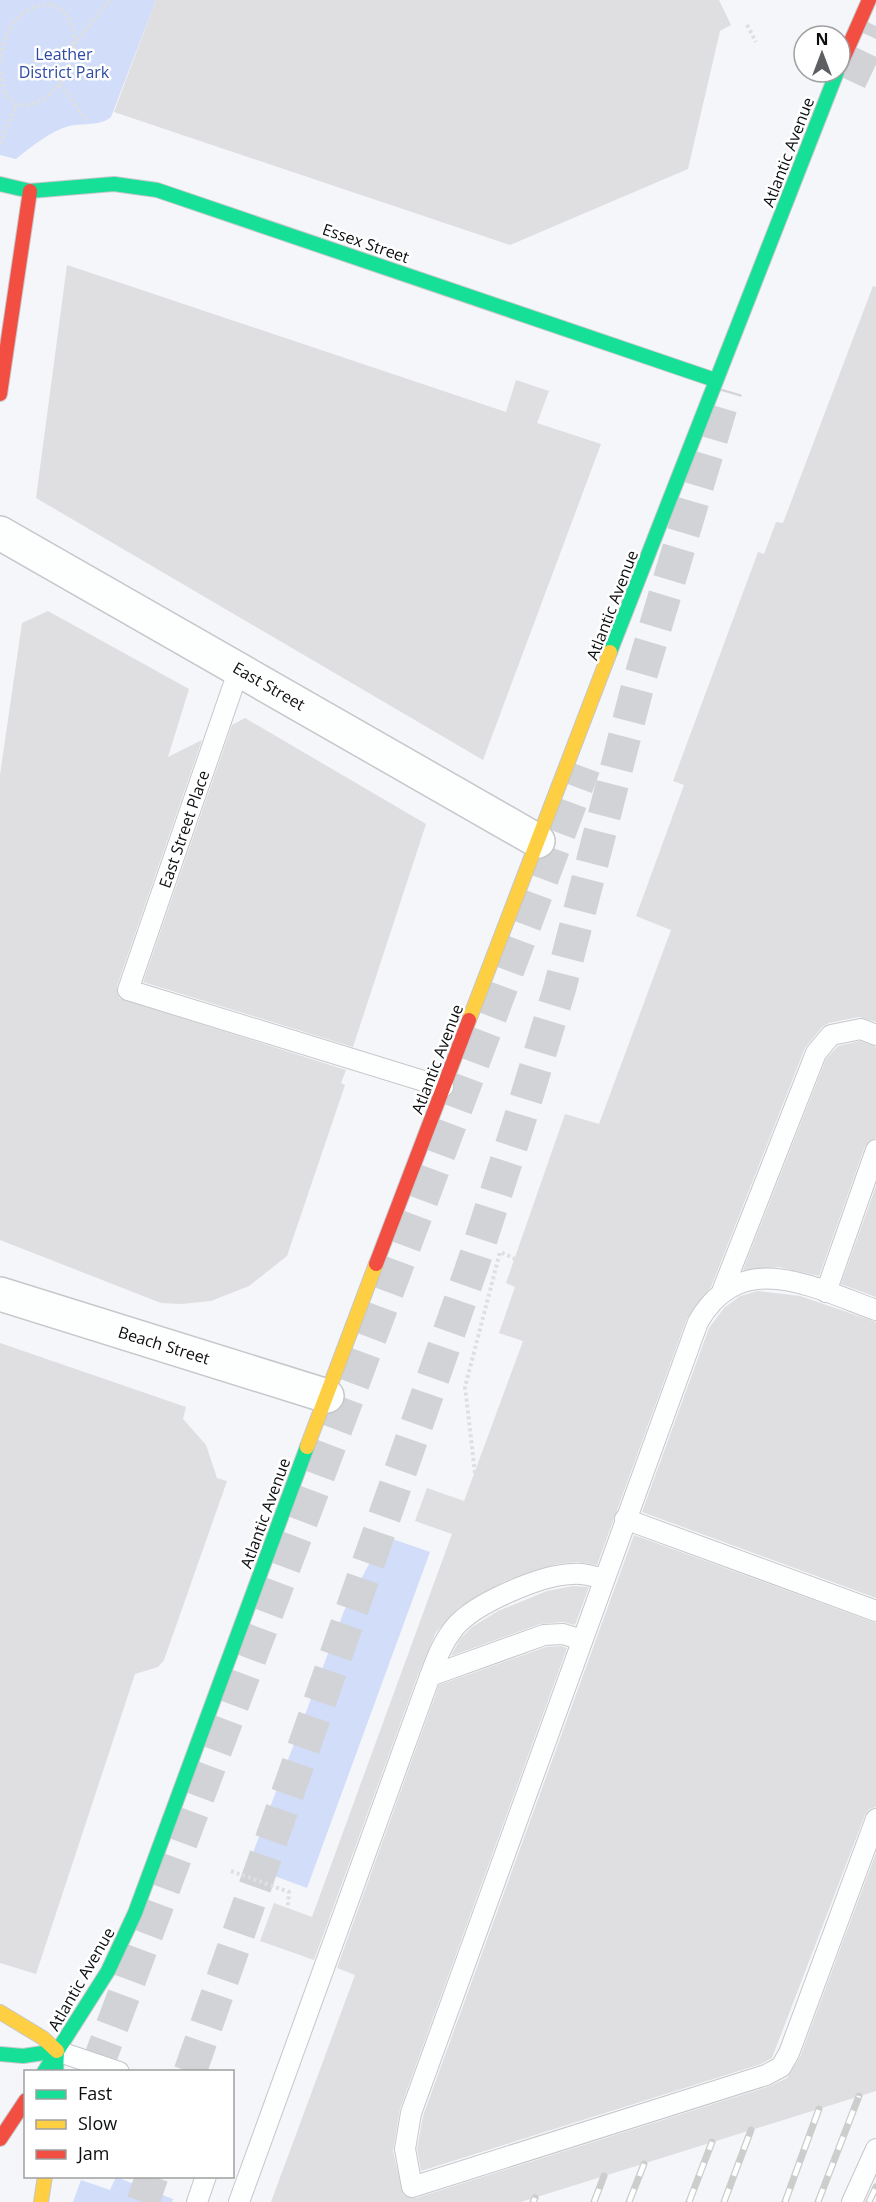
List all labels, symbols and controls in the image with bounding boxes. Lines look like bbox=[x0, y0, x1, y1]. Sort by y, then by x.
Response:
north arrow bbox=[792, 24, 852, 84]
text: N bbox=[815, 28, 829, 50]
park label: Leather District Park bbox=[19, 43, 110, 83]
street label: Atlantic Avenue bbox=[757, 94, 819, 210]
street label: Essex Street bbox=[320, 218, 413, 268]
street label: Atlantic Avenue bbox=[581, 547, 643, 663]
street label: East Street bbox=[229, 656, 309, 716]
street label: East Street Place bbox=[154, 767, 214, 891]
street label: Atlantic Avenue bbox=[406, 1001, 468, 1117]
street label: Beach Street bbox=[116, 1321, 213, 1369]
street label: Atlantic Avenue bbox=[235, 1455, 295, 1571]
street label: Atlantic Avenue bbox=[43, 1923, 119, 2035]
legend bbox=[24, 2070, 234, 2178]
text: Fast bbox=[78, 2081, 112, 2105]
text: Slow bbox=[78, 2111, 117, 2135]
text: Jam bbox=[76, 2141, 110, 2165]

